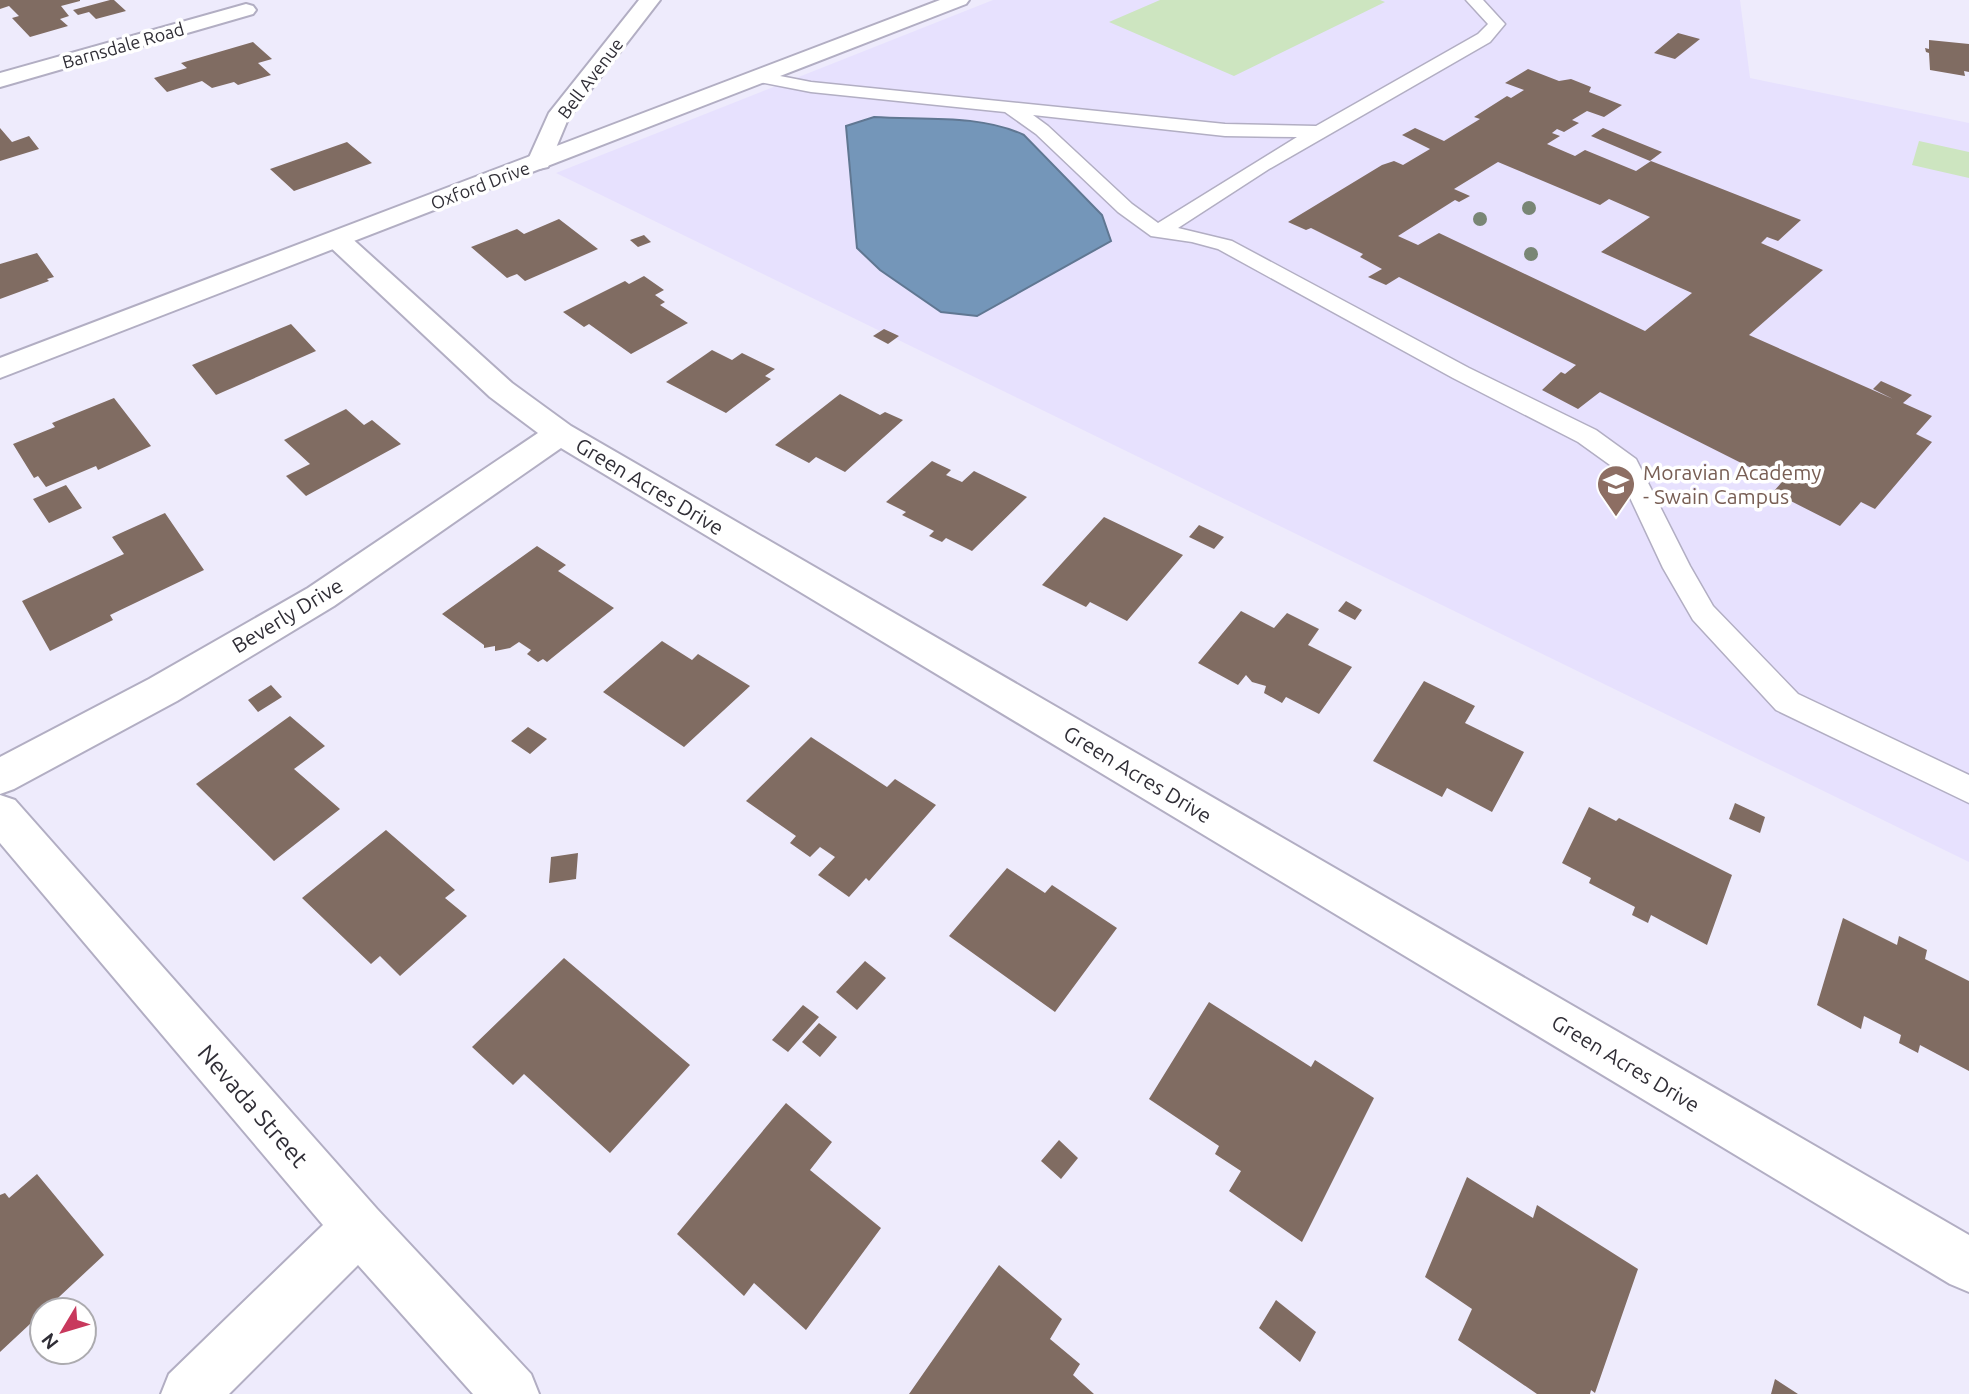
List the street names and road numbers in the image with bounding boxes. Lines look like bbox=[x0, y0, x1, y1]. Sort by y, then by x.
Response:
street label: Barnsdale Road bbox=[60, 18, 186, 72]
street label: Bell Avenue bbox=[553, 34, 627, 122]
street label: Oxford Drive bbox=[428, 157, 532, 213]
street label: Green Acres Drive bbox=[572, 432, 728, 540]
street label: Beverly Drive bbox=[227, 573, 347, 657]
street label: Green Acres Drive bbox=[1060, 720, 1216, 828]
street label: Green Acres Drive bbox=[1548, 1009, 1704, 1117]
street label: Nevada Street bbox=[193, 1039, 314, 1173]

